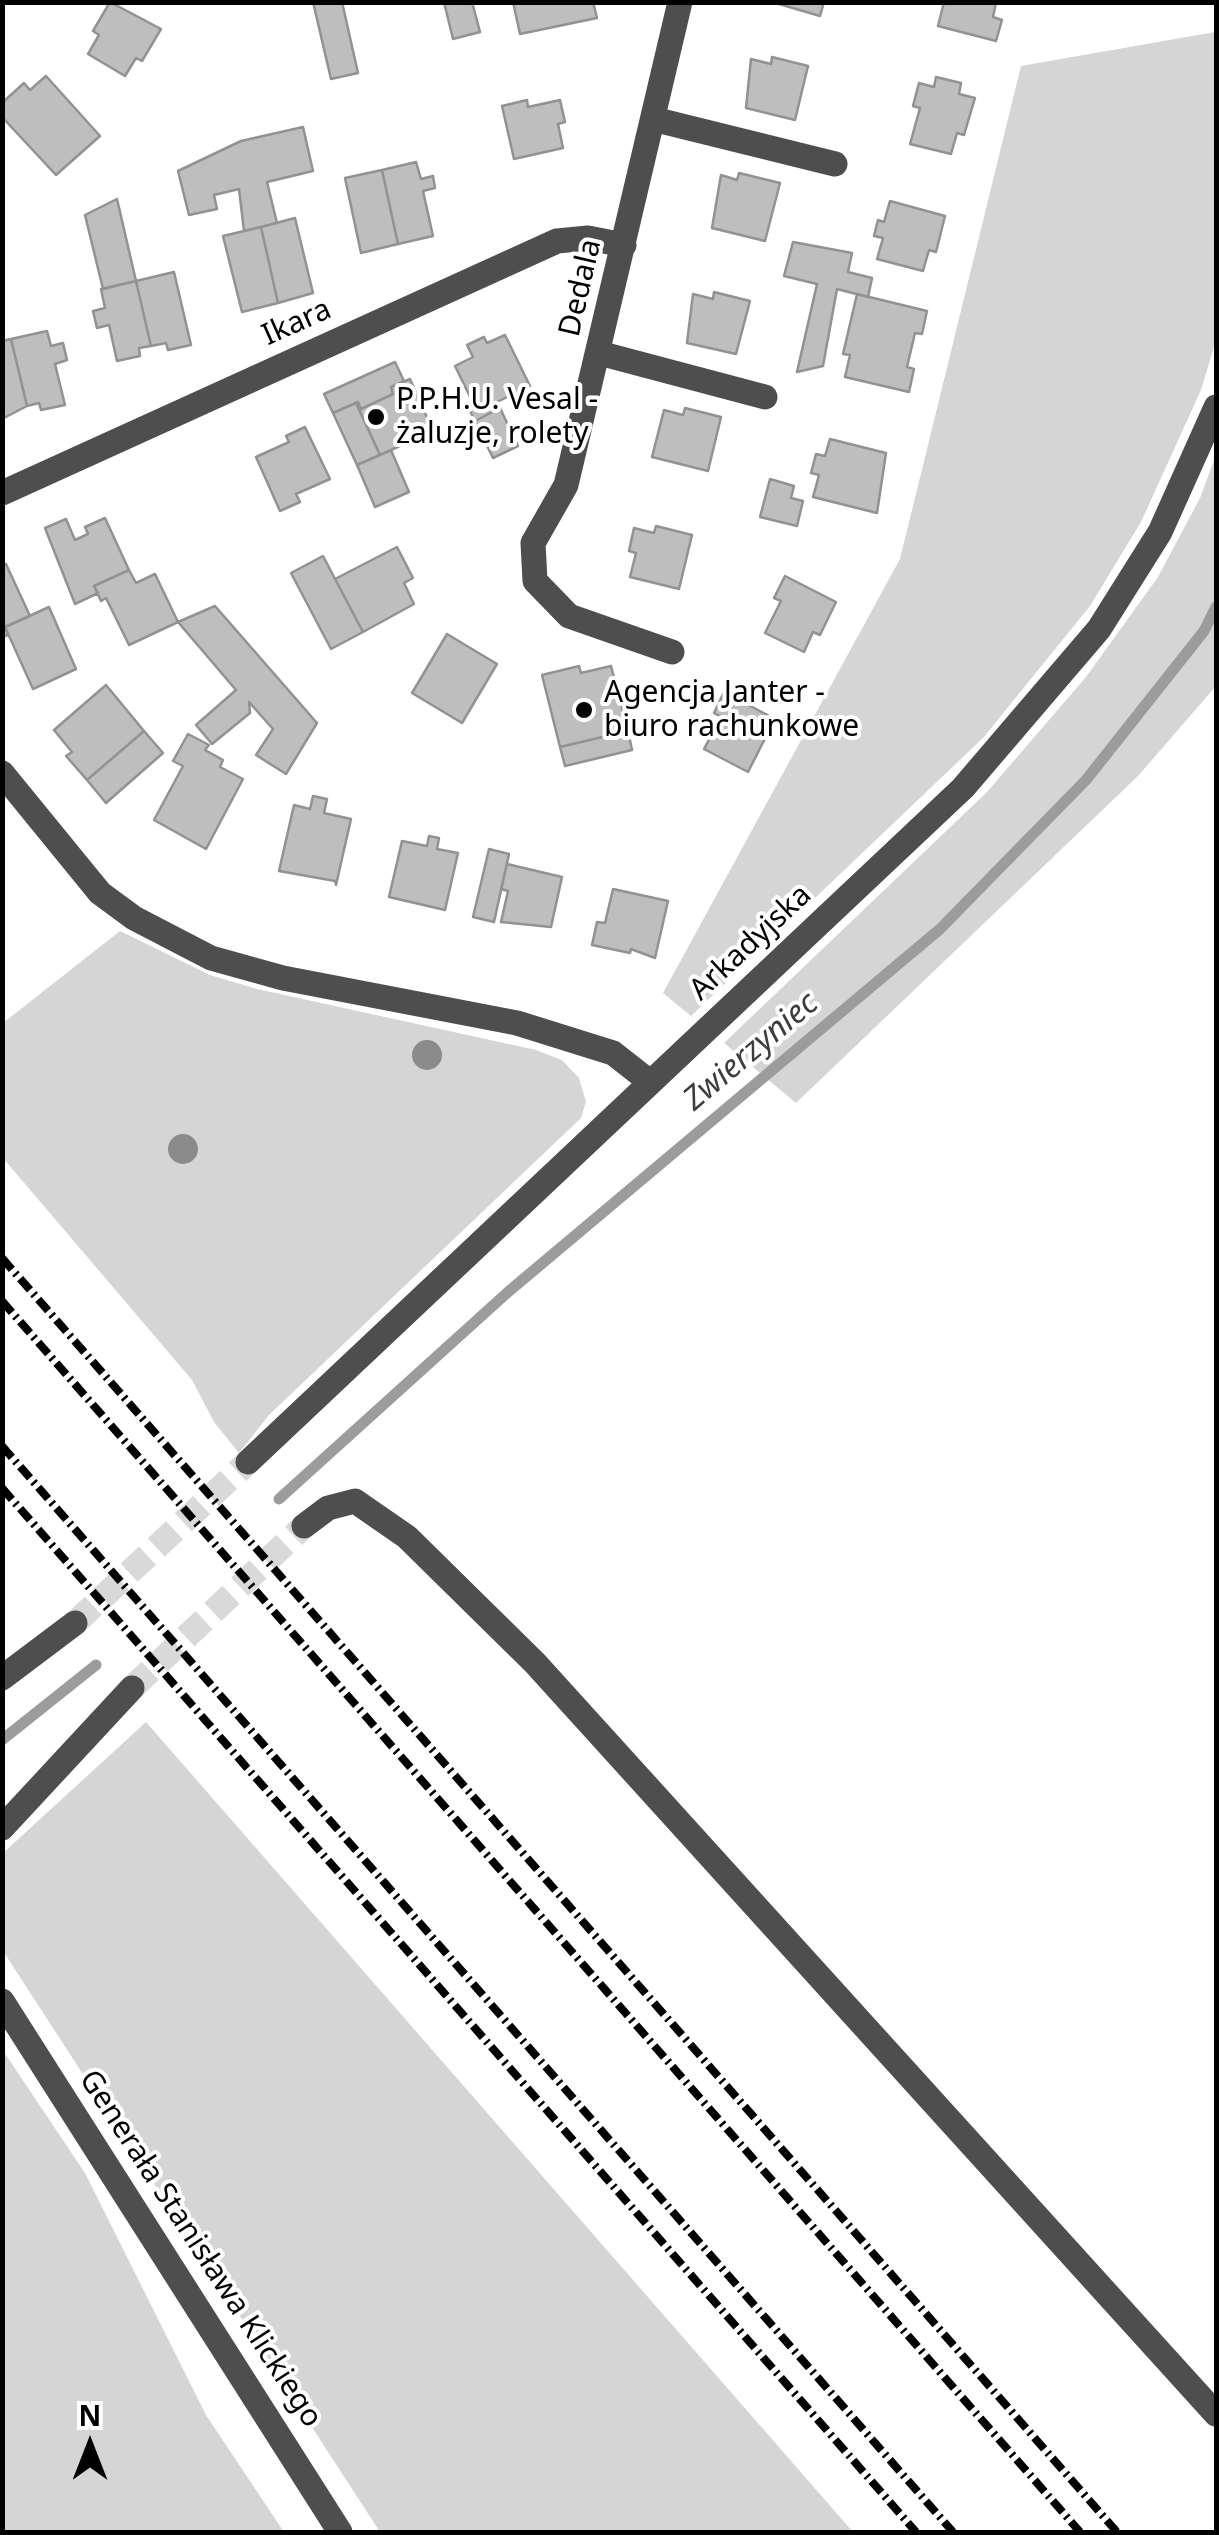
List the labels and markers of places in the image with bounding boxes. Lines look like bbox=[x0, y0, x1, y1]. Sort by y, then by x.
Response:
place label: P.P.H.U. Vesal - żaluzje, rolety bbox=[396, 382, 598, 452]
marker: P.P.H.U. Vesal - żaluzje, rolety bbox=[365, 406, 387, 428]
place label: Agencja Janter - biuro rachunkowe bbox=[604, 675, 859, 746]
marker: Agencja Janter - biuro rachunkowe bbox=[573, 699, 595, 721]

